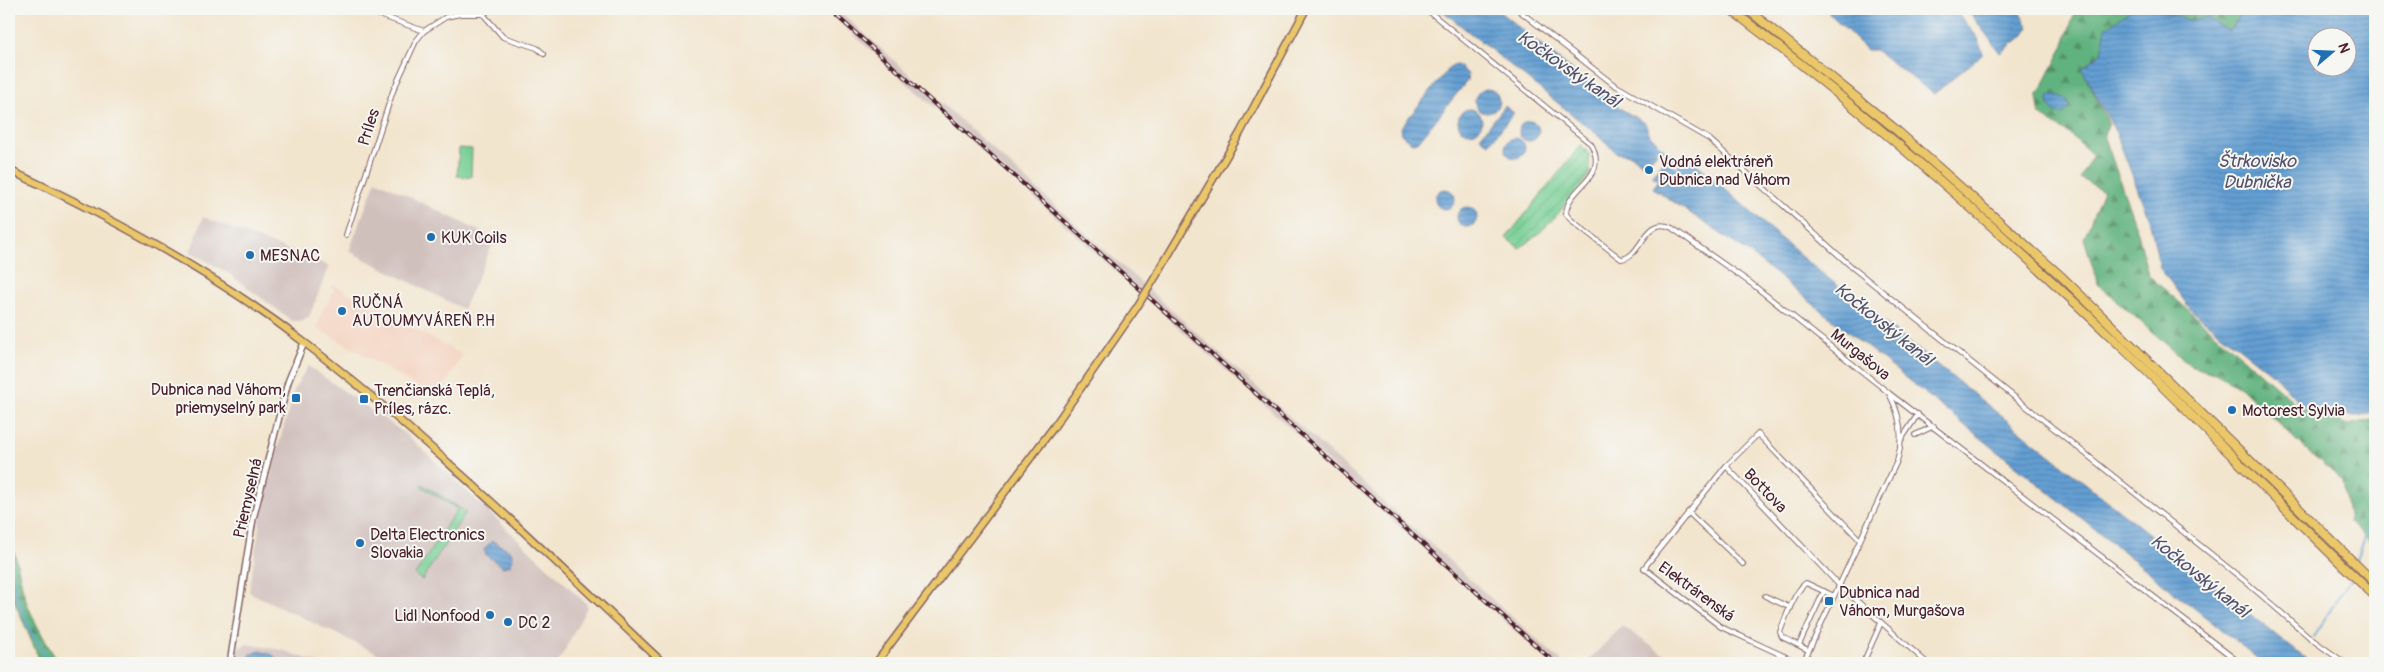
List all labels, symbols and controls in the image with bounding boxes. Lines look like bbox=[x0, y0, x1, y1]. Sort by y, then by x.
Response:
water label: Kočkovský kanál bbox=[1513, 25, 1626, 114]
north arrow bbox=[2306, 28, 2356, 78]
text: N bbox=[2334, 41, 2353, 55]
street label: Príles bbox=[354, 106, 384, 148]
water label: Štrkovisko Dubnička bbox=[2218, 150, 2297, 194]
place label: Vodná elektráreň Dubnica nad Váhom bbox=[1659, 152, 1790, 190]
marker: Vodná elektráreň Dubnica nad Váhom bbox=[1643, 164, 1655, 176]
place label: KUK Coils bbox=[441, 228, 507, 248]
marker: KUK Coils bbox=[425, 231, 437, 243]
place label: MESNAC bbox=[260, 246, 320, 266]
marker: MESNAC bbox=[244, 249, 256, 261]
water label: Kočkovský kanál bbox=[1830, 278, 1939, 372]
place label: RUČNÁ AUTOUMYVÁREŇ P.H bbox=[352, 293, 495, 331]
marker: RUČNÁ AUTOUMYVÁREŇ P.H bbox=[336, 305, 348, 317]
street label: Murgašova bbox=[1826, 325, 1894, 385]
place label: Dubnica nad Váhom, priemyselný park bbox=[151, 380, 286, 418]
place label: Trenčianská Teplá, Príles, rázc. bbox=[374, 381, 495, 419]
marker: Dubnica nad Váhom, priemyselný park bbox=[290, 392, 302, 404]
marker: Trenčianská Teplá, Príles, rázc. bbox=[358, 393, 370, 405]
place label: Motorest Sylvia bbox=[2242, 401, 2345, 421]
marker: Motorest Sylvia bbox=[2226, 404, 2238, 416]
street label: Priemyselná bbox=[229, 456, 267, 540]
street label: Bottova bbox=[1739, 464, 1791, 517]
place label: Delta Electronics Slovakia bbox=[370, 525, 485, 563]
water label: Kočkovský kanál bbox=[2146, 530, 2255, 624]
marker: Delta Electronics Slovakia bbox=[354, 537, 366, 549]
street label: Elektrárenská bbox=[1654, 557, 1738, 626]
place label: Dubnica nad Váhom, Murgašova bbox=[1839, 583, 1965, 621]
marker: Dubnica nad Váhom, Murgašova bbox=[1823, 595, 1835, 607]
place label: Lidl Nonfood bbox=[394, 606, 480, 626]
marker: Lidl Nonfood bbox=[484, 609, 496, 621]
place label: DC 2 bbox=[518, 613, 550, 633]
marker: DC 2 bbox=[502, 616, 514, 628]

